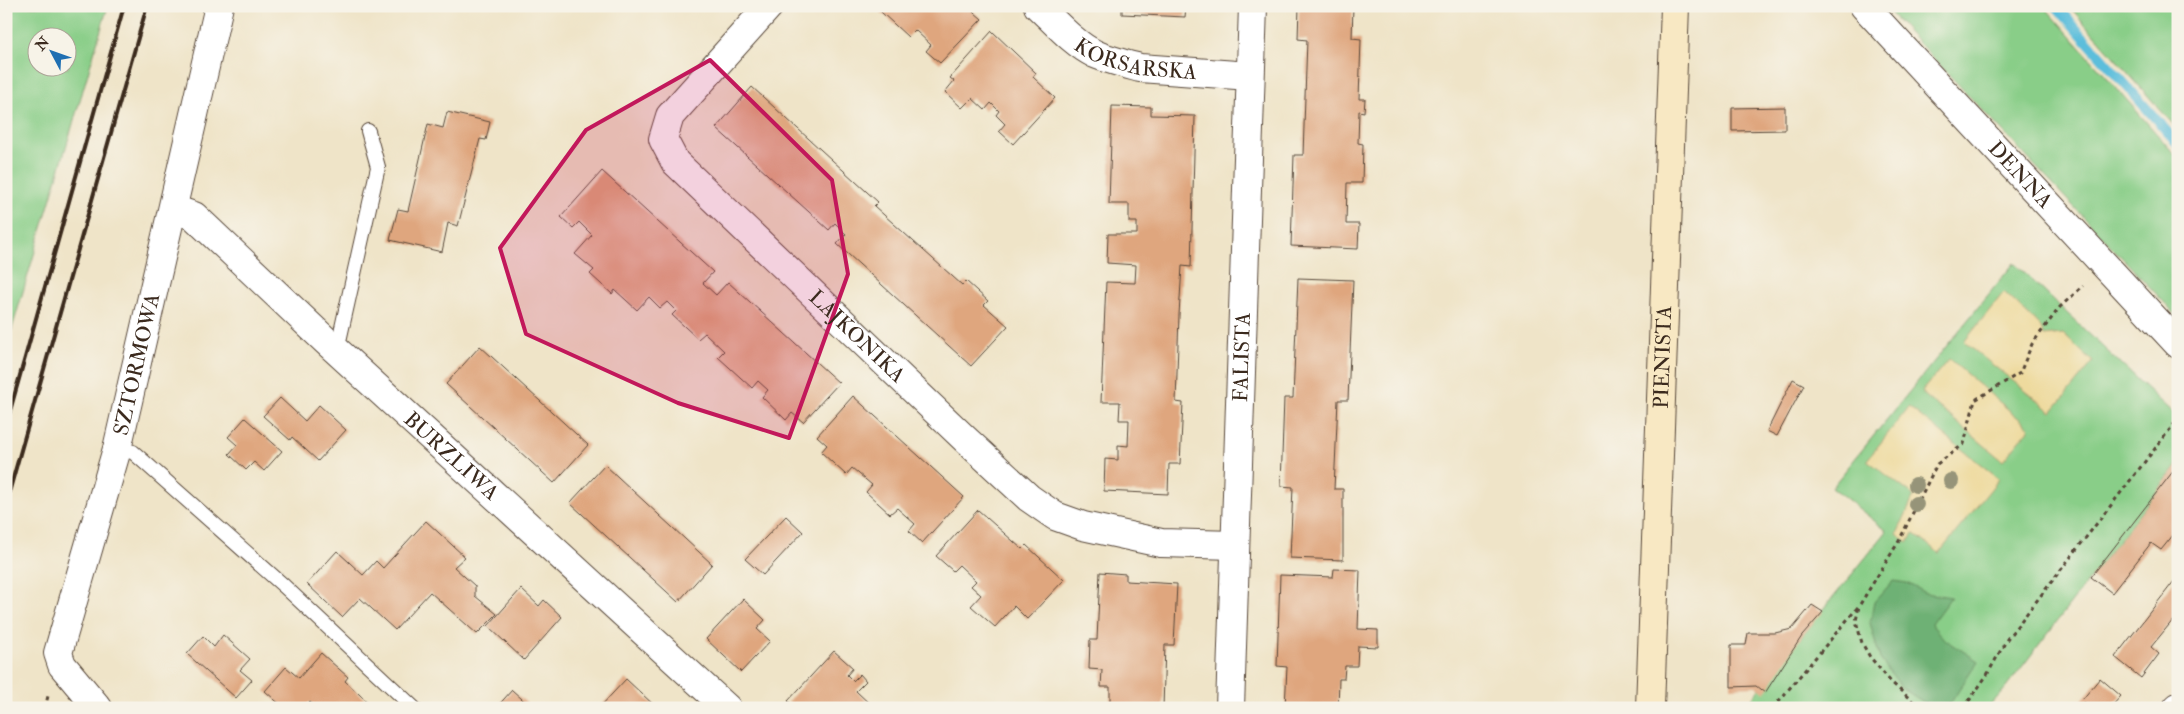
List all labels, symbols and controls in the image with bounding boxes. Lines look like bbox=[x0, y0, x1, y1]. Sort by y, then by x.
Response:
north arrow bbox=[28, 28, 78, 78]
street label: KORSARSKA bbox=[1069, 32, 1198, 86]
text: N bbox=[31, 33, 53, 55]
street label: DENNA bbox=[1982, 135, 2058, 214]
street label: LAJKONIKA bbox=[803, 284, 911, 389]
street label: SZTORMOWA bbox=[108, 291, 166, 438]
street label: PIENISTA bbox=[1648, 305, 1678, 409]
street label: FALISTA bbox=[1227, 312, 1257, 402]
street label: BURZLIWA bbox=[398, 406, 504, 506]

